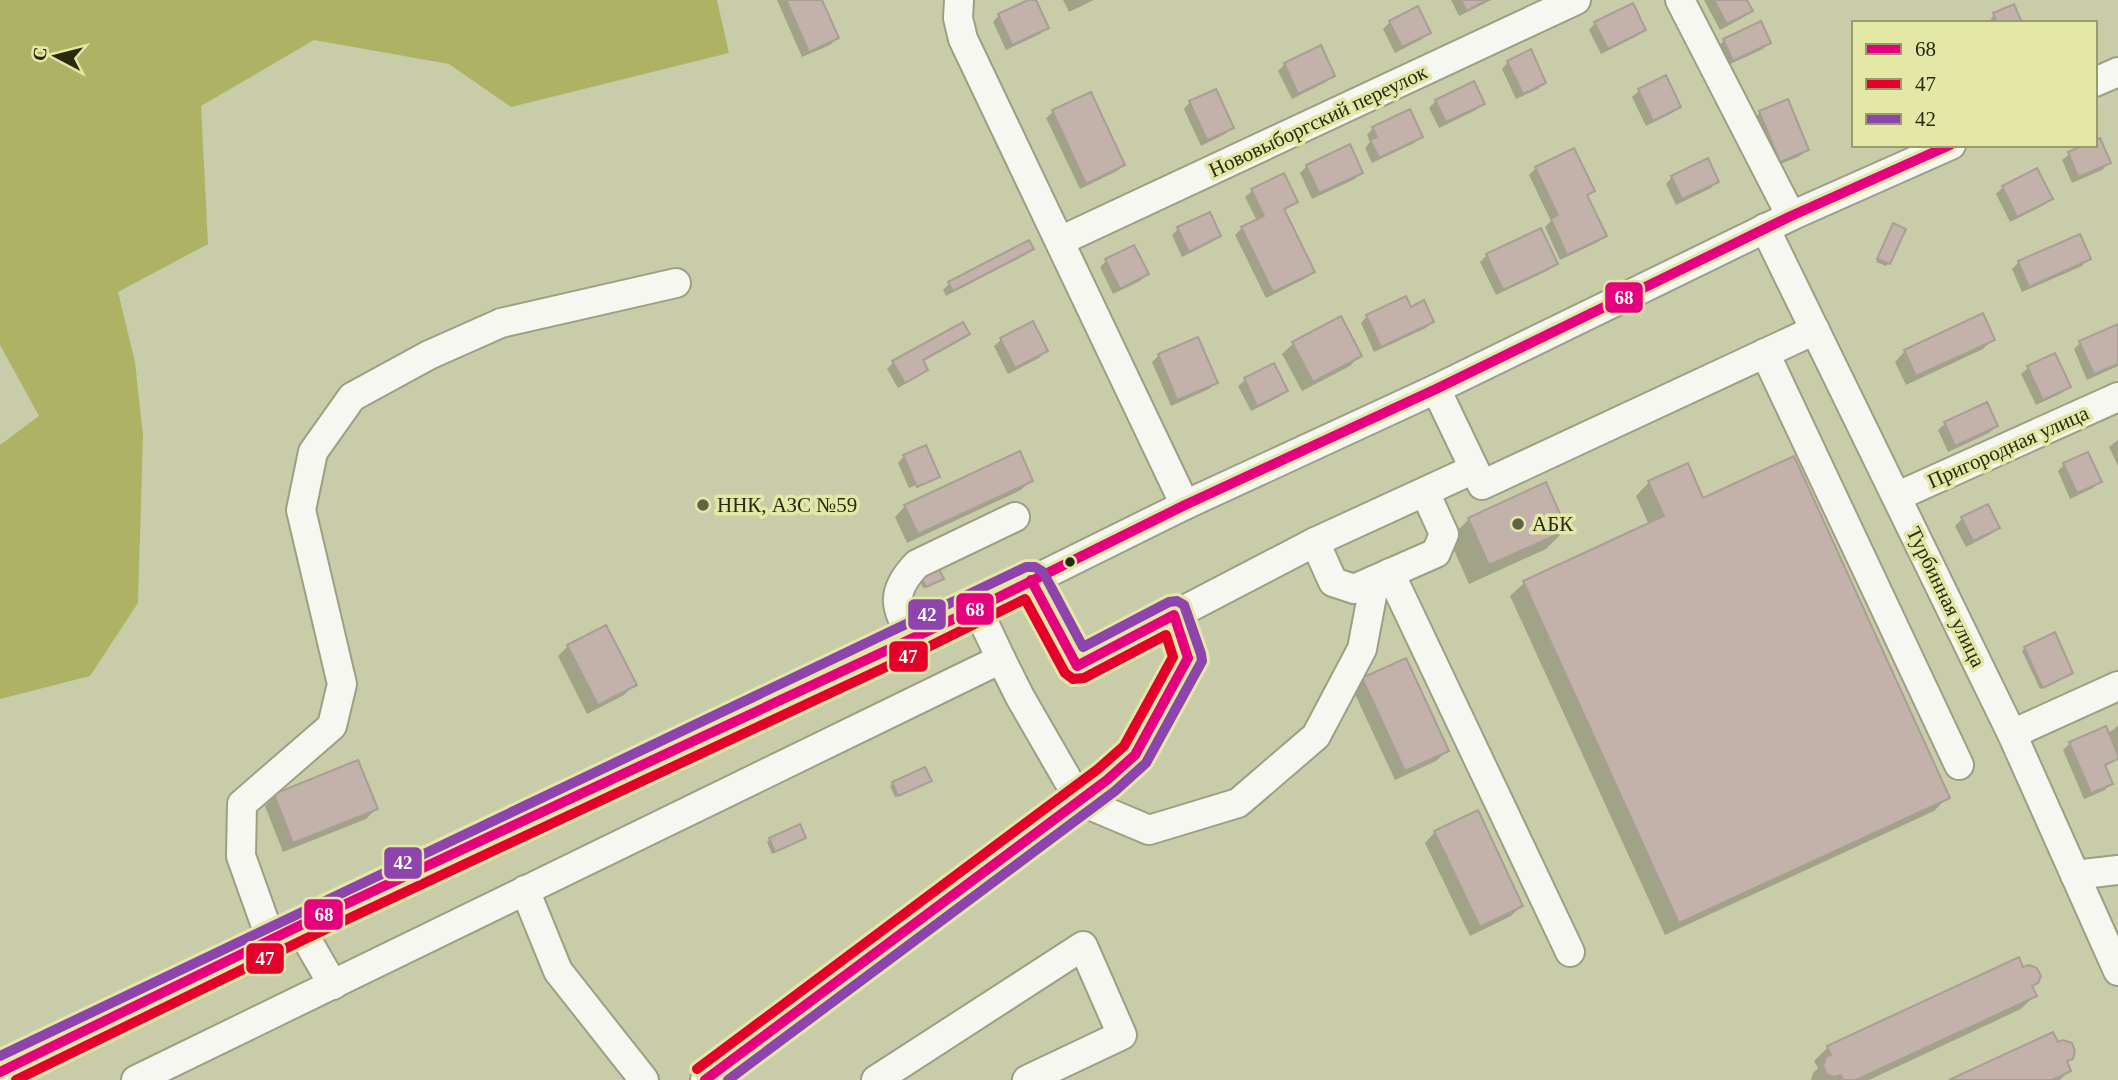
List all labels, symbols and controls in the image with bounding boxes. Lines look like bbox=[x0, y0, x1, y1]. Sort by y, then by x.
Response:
north arrow bbox=[21, 21, 91, 91]
legend bbox=[1852, 21, 2097, 147]
text: 68 bbox=[1915, 37, 1936, 61]
text: С bbox=[28, 46, 51, 62]
street label: Нововыборгский переулок bbox=[1205, 59, 1432, 182]
text: 47 bbox=[1915, 72, 1936, 96]
text: 42 bbox=[1915, 107, 1936, 131]
line badge: 68 bbox=[1604, 281, 1644, 314]
text: 68 bbox=[1615, 287, 1634, 308]
street label: Пригородная улица bbox=[1924, 400, 2093, 493]
place label: ННК, АЗС №59 bbox=[717, 493, 857, 517]
marker: ННК, АЗС №59 bbox=[695, 497, 711, 513]
place label: АБК bbox=[1532, 512, 1574, 536]
marker: АБК bbox=[1510, 516, 1526, 532]
street label: Турбинная улица bbox=[1902, 523, 1991, 672]
unlabelled marker bbox=[1063, 555, 1077, 569]
line badge: 68 bbox=[955, 592, 995, 626]
line badge: 42 bbox=[907, 598, 947, 631]
text: 68 bbox=[966, 599, 985, 620]
text: 42 bbox=[918, 604, 937, 625]
line badge: 47 bbox=[888, 640, 929, 673]
text: 47 bbox=[899, 646, 918, 667]
line badge: 42 bbox=[383, 846, 423, 880]
text: 42 bbox=[394, 852, 413, 873]
line badge: 68 bbox=[303, 898, 344, 931]
text: 68 bbox=[315, 904, 334, 925]
line badge: 47 bbox=[245, 942, 285, 975]
text: 47 bbox=[256, 948, 275, 969]

